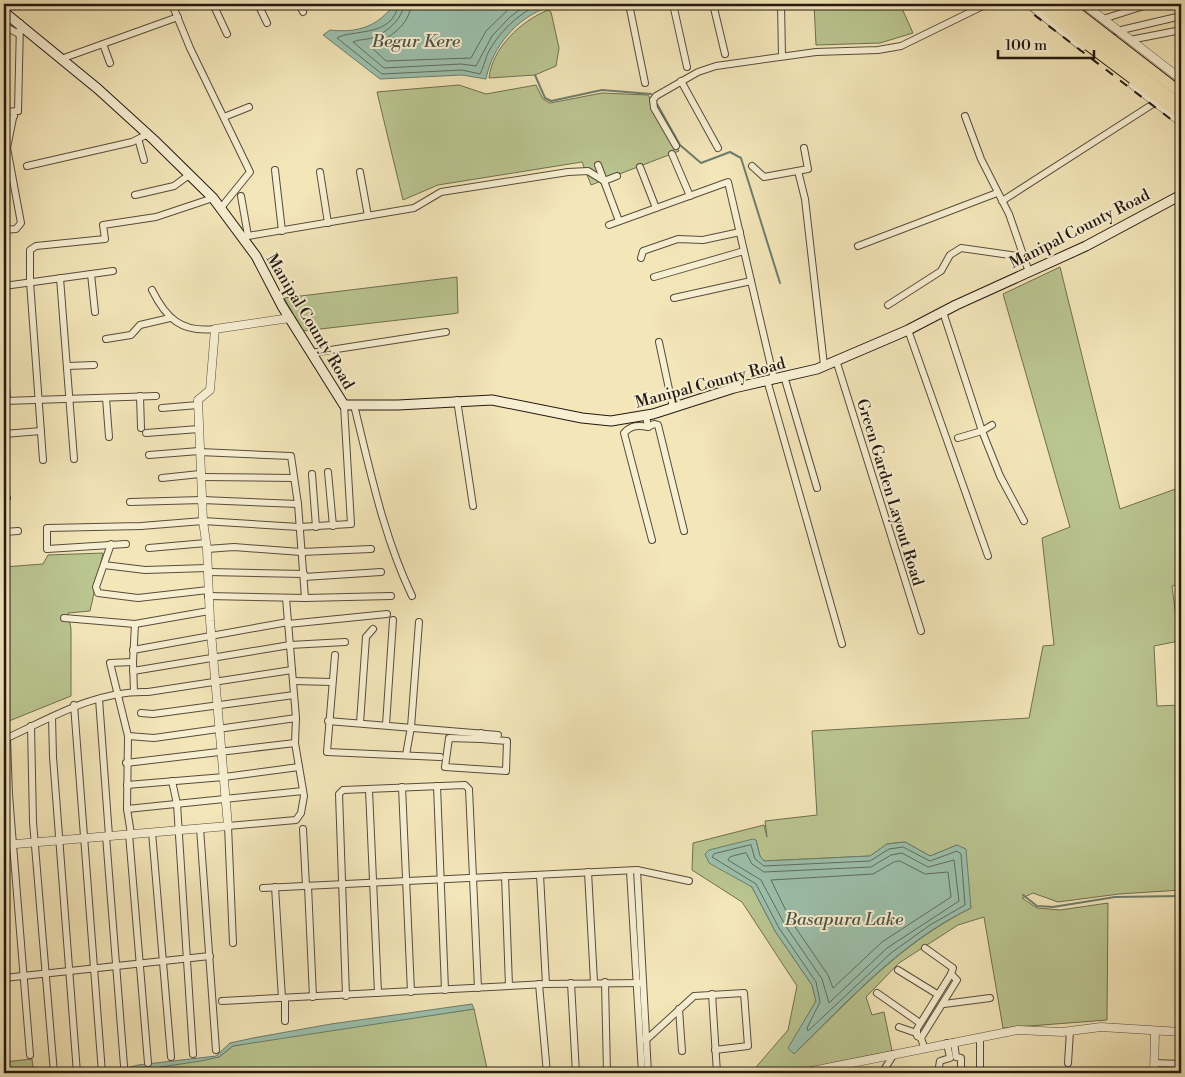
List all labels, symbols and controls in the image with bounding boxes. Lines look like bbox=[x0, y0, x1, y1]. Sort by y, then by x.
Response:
scale bar bbox=[998, 28, 1094, 60]
water label: Begur Kere bbox=[371, 30, 461, 53]
text: 100 m bbox=[1005, 36, 1047, 55]
street label: Manipal County Road bbox=[1006, 185, 1153, 273]
street label: Manipal County Road bbox=[262, 250, 359, 393]
street label: Manipal County Road bbox=[633, 353, 788, 413]
street label: Green Garden Layout Road bbox=[852, 396, 928, 588]
water label: Basapura Lake bbox=[784, 908, 904, 931]

